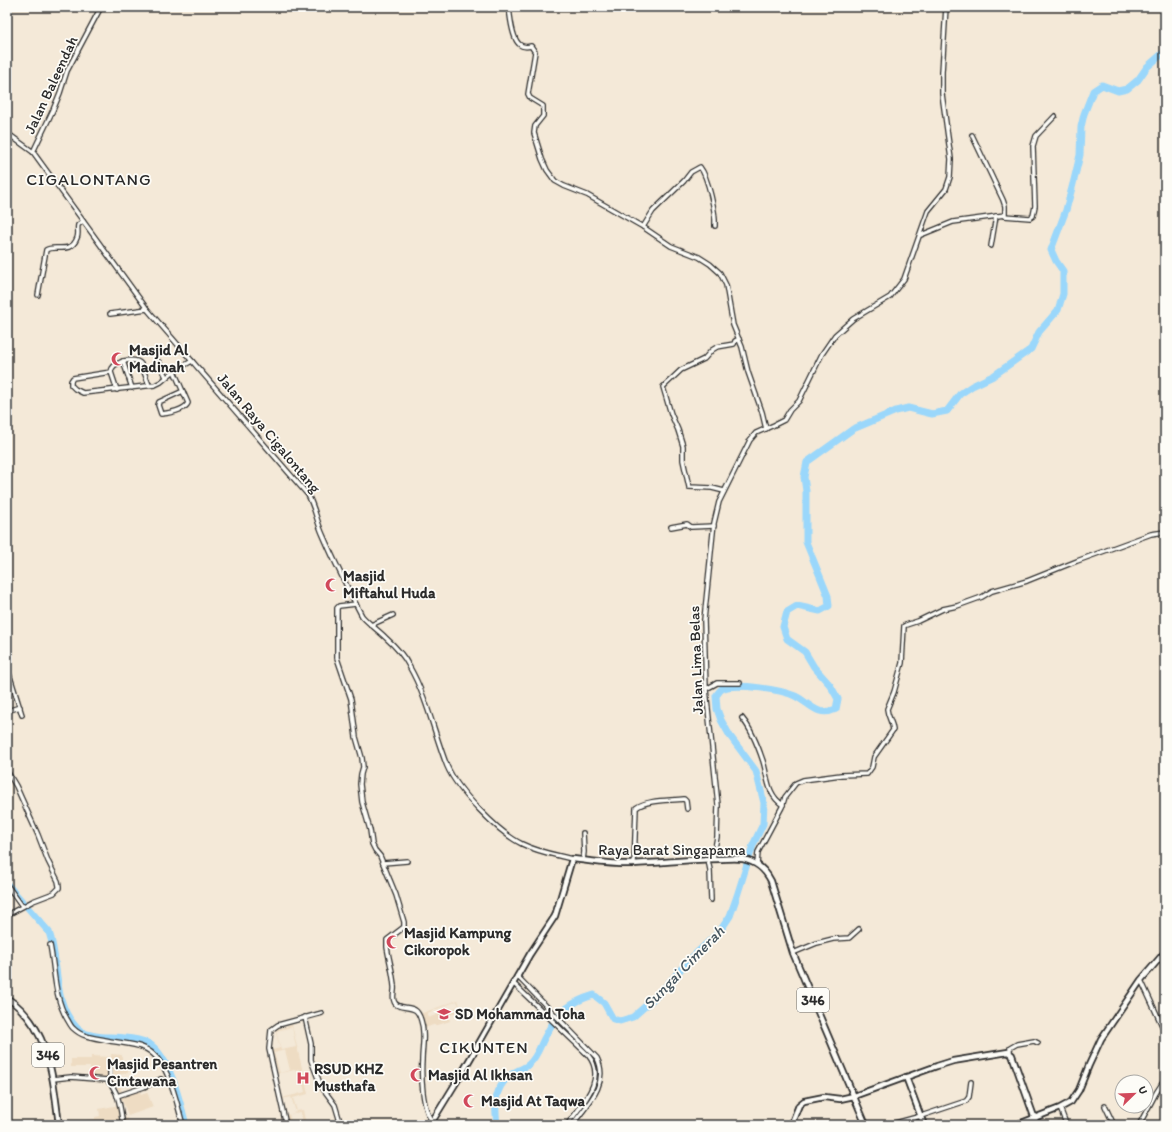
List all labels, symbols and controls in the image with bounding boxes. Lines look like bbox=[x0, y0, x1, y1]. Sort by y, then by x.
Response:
street label: Jalan Baleendah bbox=[20, 33, 82, 137]
district label: CIGALONTANG bbox=[26, 169, 152, 189]
place label: Masjid Al Madinah bbox=[129, 341, 189, 376]
mosque icon: Masjid Al Madinah bbox=[110, 351, 126, 367]
street label: Jalan Raya Cigalontang bbox=[213, 369, 325, 497]
place label: Masjid Miftahul Huda bbox=[343, 567, 436, 602]
mosque icon: Masjid Miftahul Huda bbox=[324, 577, 340, 593]
street label: Jalan Lima Belas bbox=[685, 605, 707, 715]
street label: Raya Barat Singaparna bbox=[598, 841, 746, 859]
water label: Sungai Cimerah bbox=[639, 921, 729, 1013]
place label: Masjid Kampung Cikoropok bbox=[404, 924, 512, 960]
mosque icon: Masjid Kampung Cikoropok bbox=[385, 934, 401, 950]
road number: 346 bbox=[797, 988, 829, 1012]
place label: SD Mohammad Toha bbox=[455, 1005, 586, 1023]
school or university icon: SD Mohammad Toha bbox=[436, 1006, 452, 1022]
district label: CIKUNTEN bbox=[439, 1037, 529, 1057]
road number: 346 bbox=[32, 1043, 64, 1067]
place label: Masjid Pesantren Cintawana bbox=[107, 1055, 218, 1090]
place label: RSUD KHZ Musthafa bbox=[314, 1060, 384, 1095]
mosque icon: Masjid Pesantren Cintawana bbox=[88, 1065, 104, 1081]
place label: Masjid Al Ikhsan bbox=[428, 1066, 534, 1085]
mosque icon: Masjid Al Ikhsan bbox=[409, 1067, 425, 1083]
hospital icon: RSUD KHZ Musthafa bbox=[295, 1070, 311, 1086]
north arrow bbox=[1114, 1074, 1154, 1114]
text: U bbox=[1135, 1084, 1150, 1096]
place label: Masjid At Taqwa bbox=[481, 1092, 586, 1111]
mosque icon: Masjid At Taqwa bbox=[462, 1093, 478, 1109]

